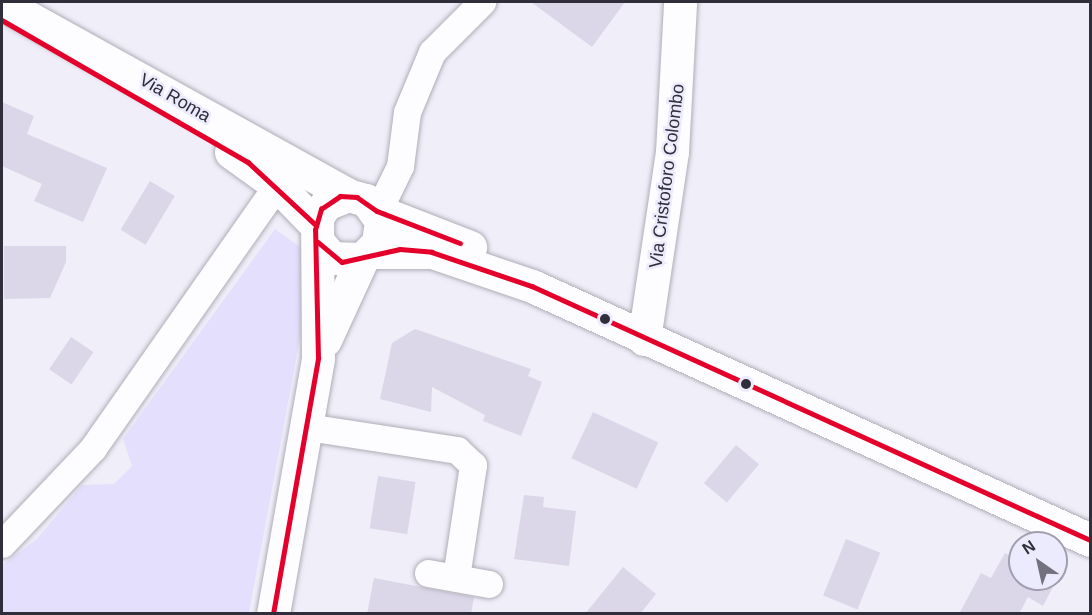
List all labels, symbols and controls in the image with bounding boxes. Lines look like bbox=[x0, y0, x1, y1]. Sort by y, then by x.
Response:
street label: Via Roma bbox=[136, 69, 214, 127]
street label: Via Cristoforo Colombo bbox=[645, 83, 689, 269]
unlabelled marker bbox=[599, 313, 611, 325]
unlabelled marker bbox=[740, 378, 752, 390]
north arrow bbox=[1008, 531, 1068, 591]
text: N bbox=[1019, 537, 1038, 558]

